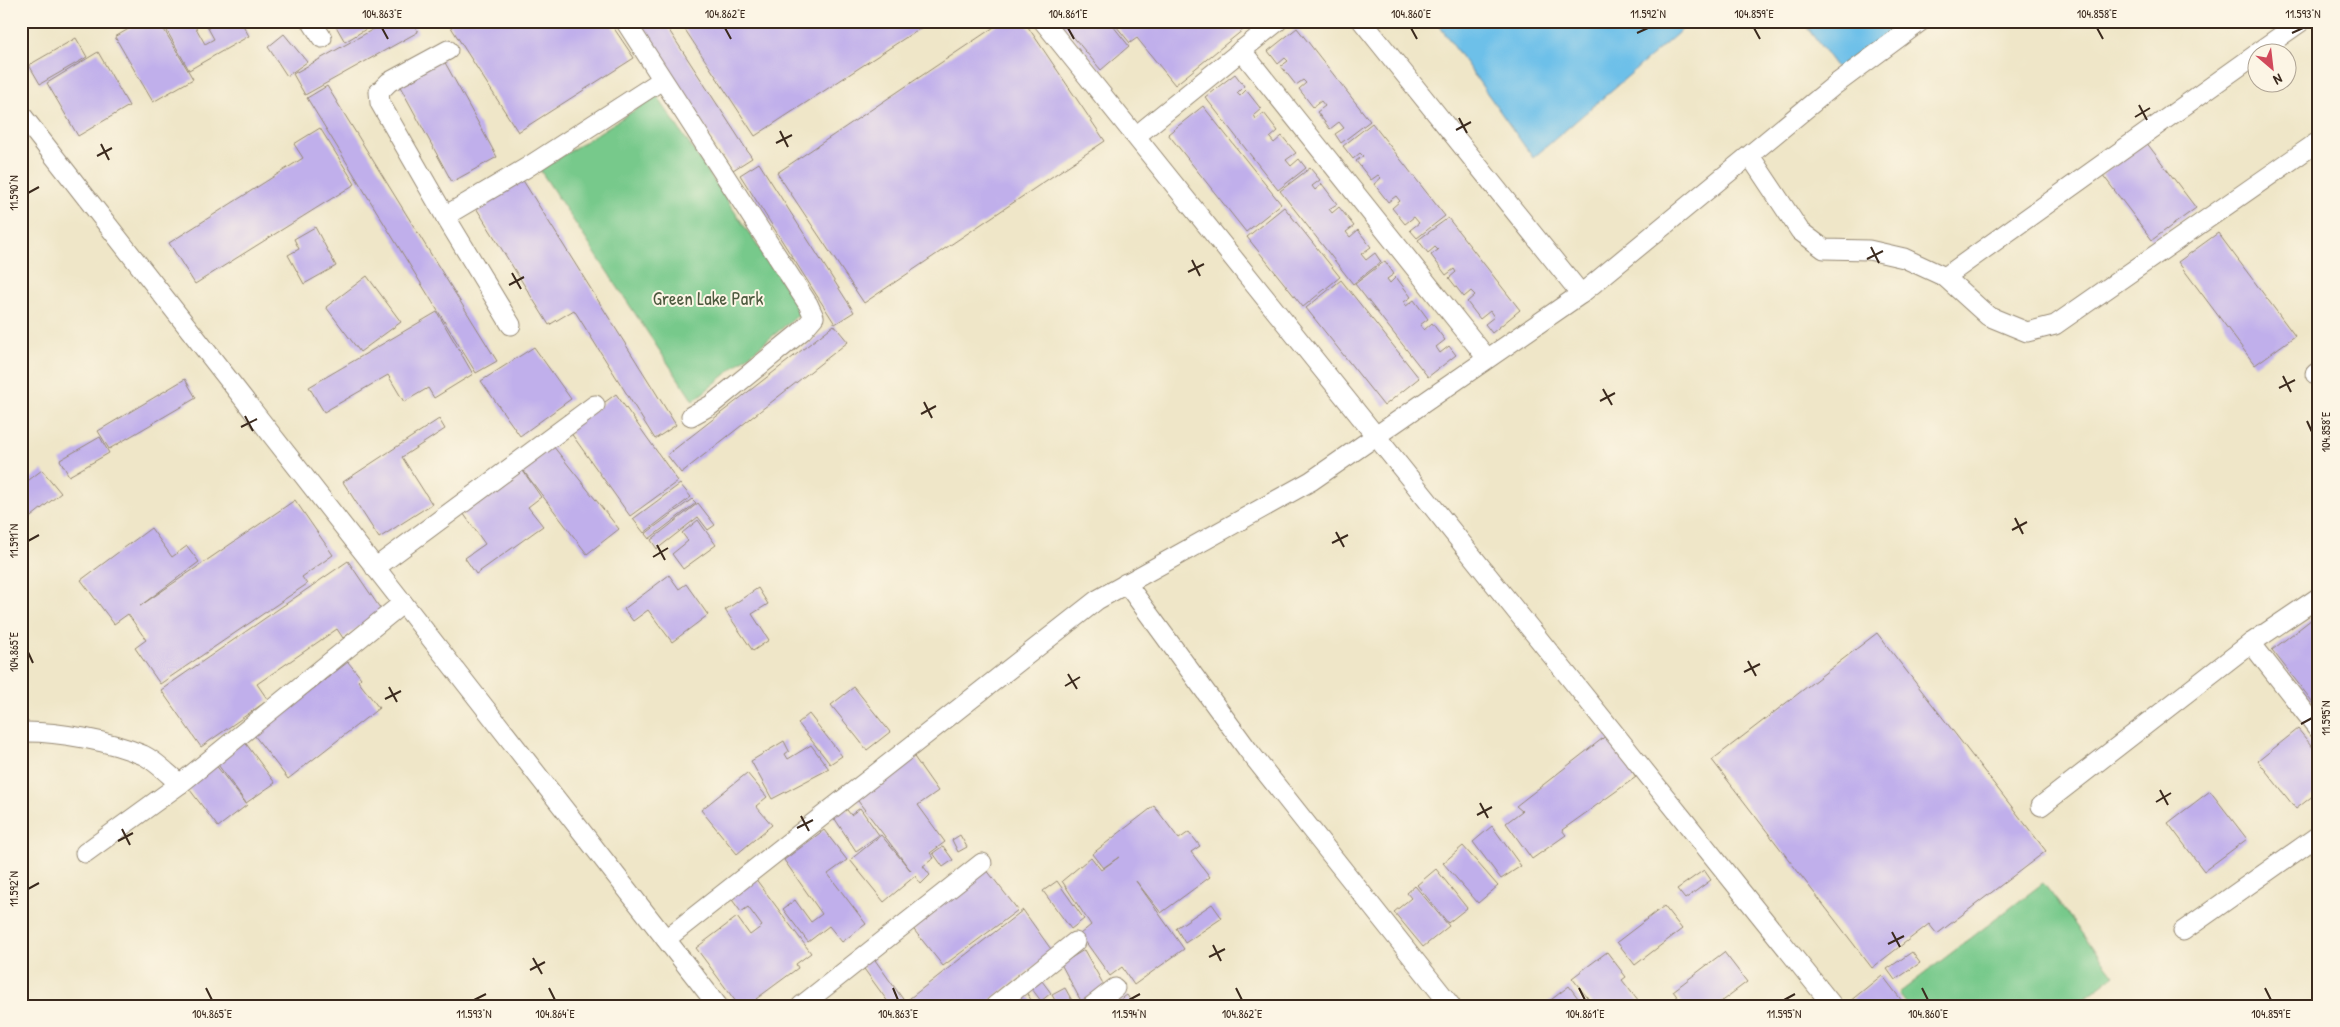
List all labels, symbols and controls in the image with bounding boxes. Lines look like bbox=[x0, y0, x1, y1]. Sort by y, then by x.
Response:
text: 104.863°E bbox=[362, 5, 403, 22]
text: 104.862°E bbox=[705, 5, 746, 22]
text: 104.861°E bbox=[1048, 5, 1088, 22]
text: 104.860°E bbox=[1391, 5, 1432, 22]
text: 11.592°N bbox=[1630, 5, 1666, 22]
text: 104.859°E bbox=[1734, 5, 1774, 22]
text: 104.858°E bbox=[2077, 5, 2118, 22]
text: 11.593°N bbox=[2285, 5, 2321, 22]
north arrow bbox=[2248, 42, 2298, 92]
text: N bbox=[2270, 70, 2286, 90]
text: 11.590°N bbox=[5, 175, 22, 211]
park label: Green Lake Park bbox=[653, 285, 763, 311]
text: 104.858°E bbox=[2317, 411, 2334, 452]
text: 11.591°N bbox=[5, 524, 22, 558]
text: 104.865°E bbox=[5, 631, 22, 672]
text: 11.595°N bbox=[2317, 700, 2334, 736]
text: 11.592°N bbox=[5, 871, 22, 907]
text: 104.865°E bbox=[192, 1005, 233, 1022]
text: 11.593°N bbox=[456, 1005, 492, 1022]
text: 104.864°E bbox=[535, 1005, 575, 1022]
text: 104.863°E bbox=[878, 1005, 919, 1022]
text: 11.594°N bbox=[1112, 1005, 1146, 1022]
text: 104.862°E bbox=[1222, 1005, 1263, 1022]
text: 104.861°E bbox=[1565, 1005, 1605, 1022]
text: 11.595°N bbox=[1766, 1005, 1802, 1022]
text: 104.860°E bbox=[1908, 1005, 1949, 1022]
text: 104.859°E bbox=[2251, 1005, 2291, 1022]

